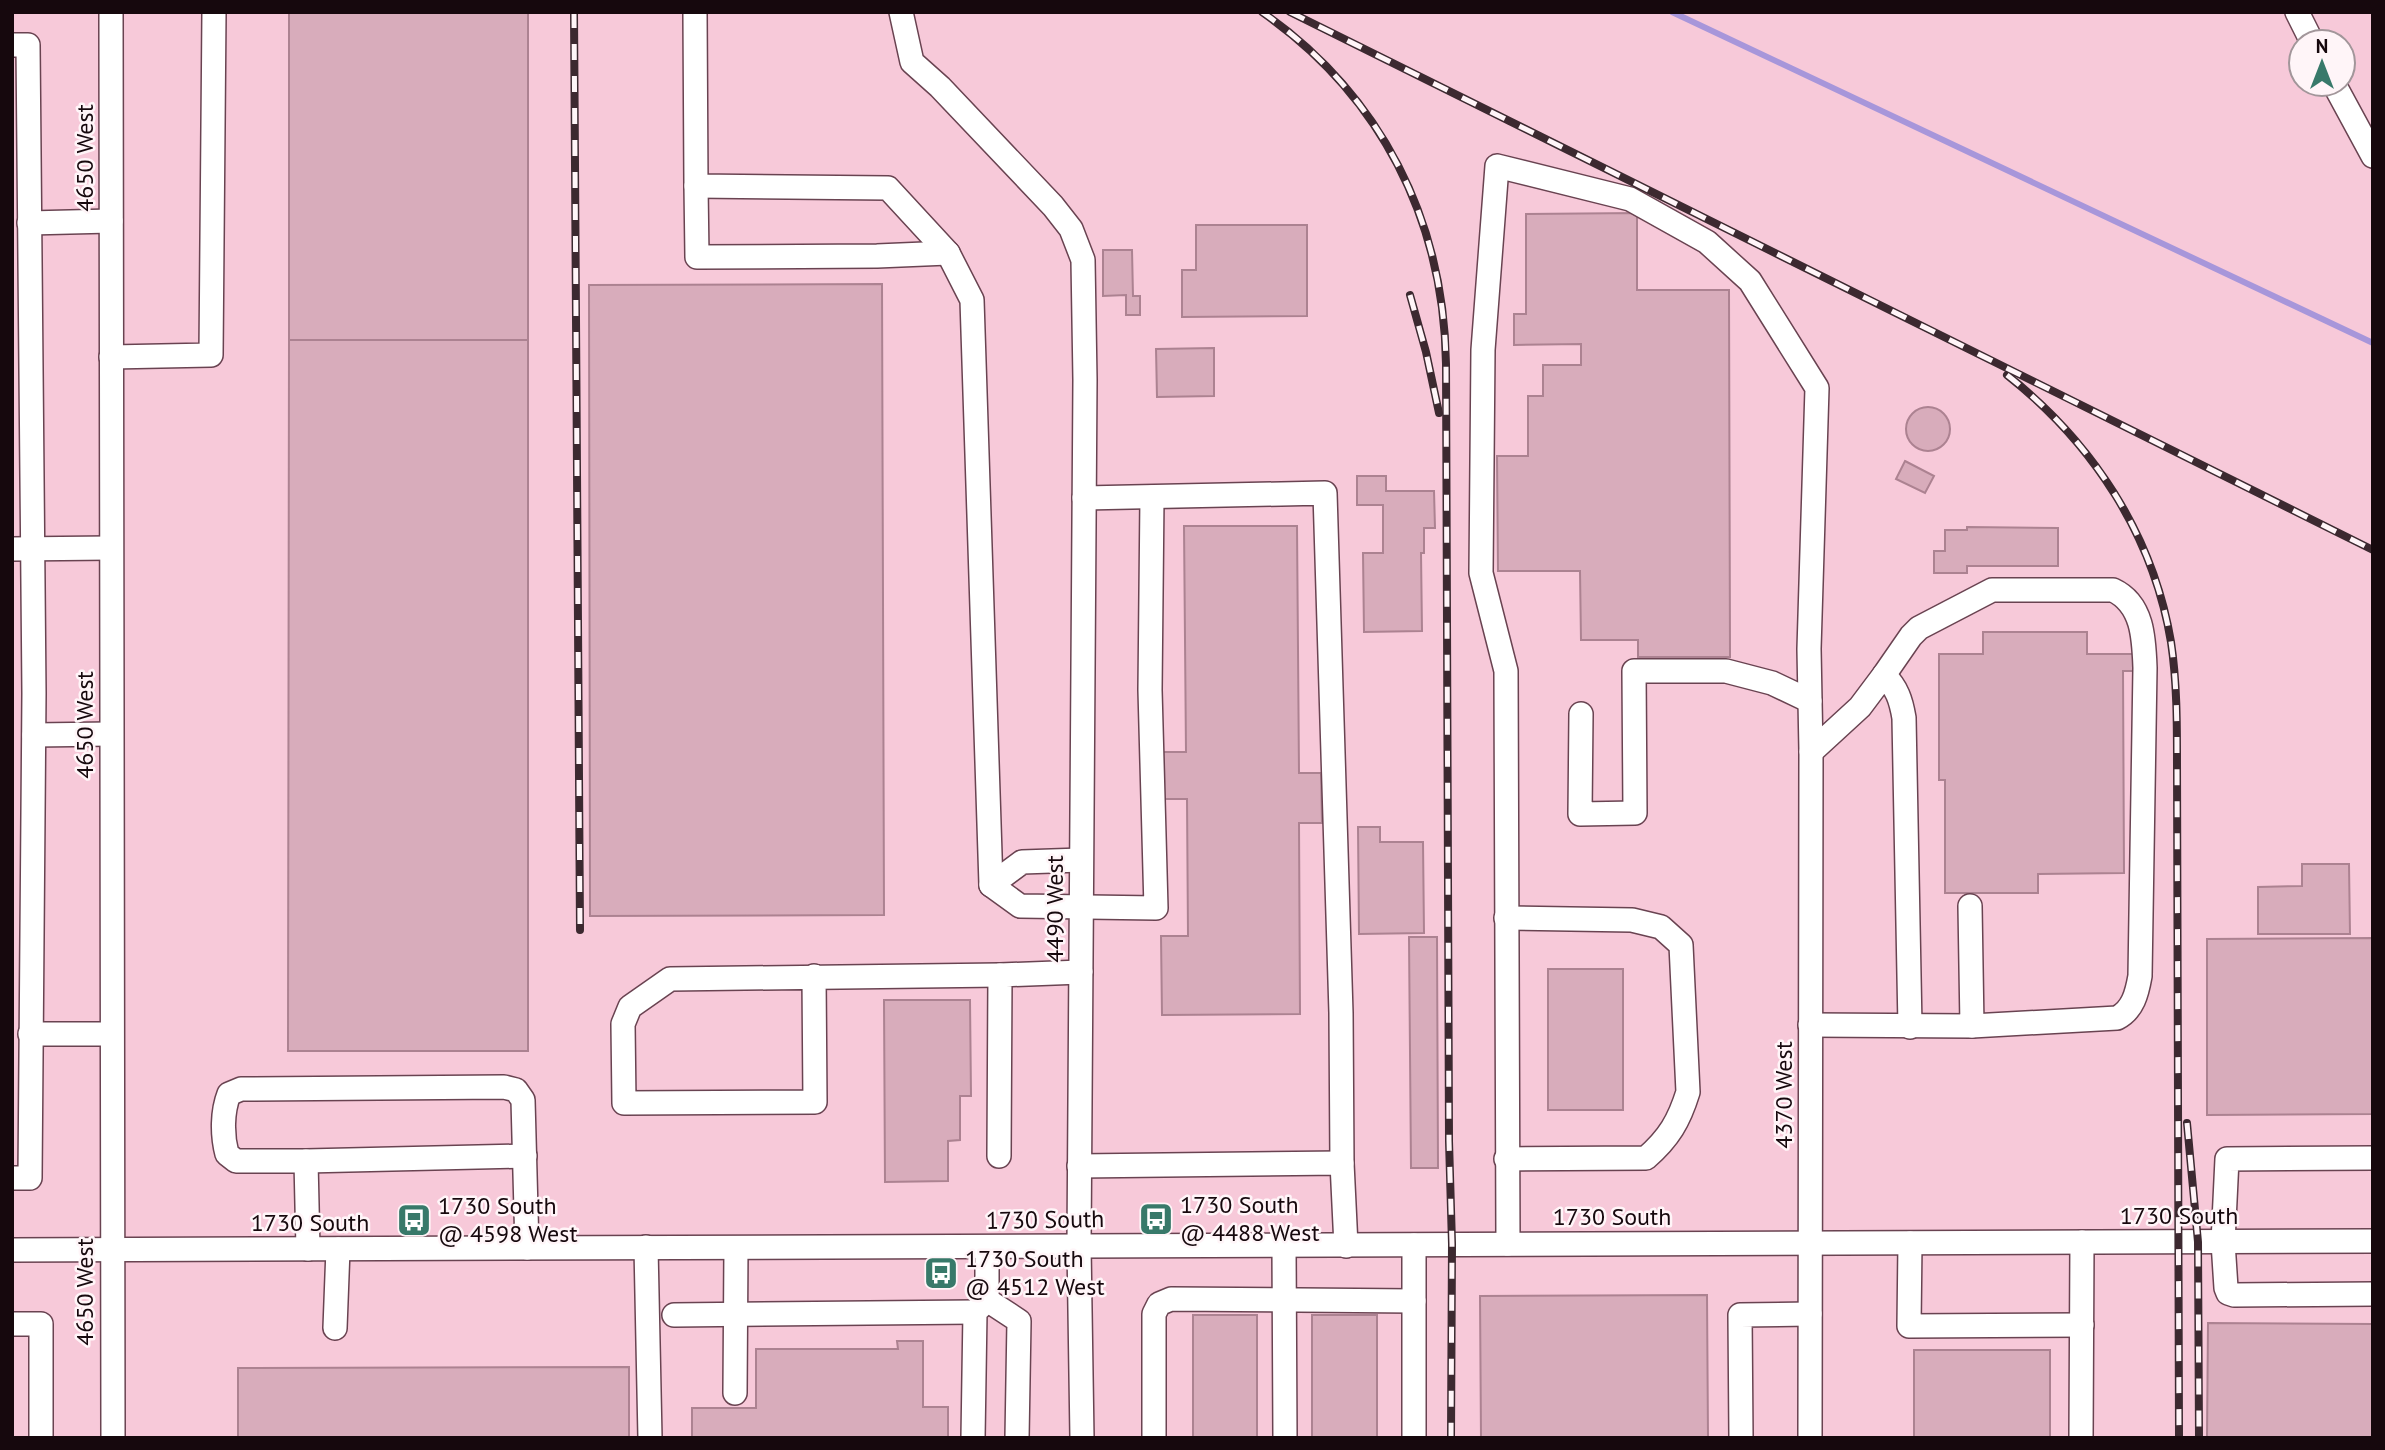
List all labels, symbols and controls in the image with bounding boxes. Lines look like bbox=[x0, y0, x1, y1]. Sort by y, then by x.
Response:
north arrow bbox=[2287, 28, 2357, 98]
text: N bbox=[2316, 34, 2328, 58]
street label: 4650 West bbox=[69, 104, 100, 212]
street label: 4650 West bbox=[69, 671, 100, 779]
street label: 4490 West bbox=[1039, 855, 1070, 963]
street label: 4370 West bbox=[1768, 1041, 1799, 1149]
place label: 1730 South @ 4488 West bbox=[1180, 1189, 1320, 1248]
place label: 1730 South @ 4598 West bbox=[438, 1190, 578, 1249]
bus stop icon: 1730 South @ 4488 West bbox=[1137, 1200, 1175, 1238]
street label: 1730 South bbox=[2120, 1200, 2238, 1231]
bus stop icon: 1730 South @ 4598 West bbox=[395, 1201, 433, 1239]
street label: 1730 South bbox=[1553, 1201, 1671, 1232]
street label: 1730 South bbox=[985, 1203, 1105, 1236]
street label: 1730 South bbox=[251, 1207, 369, 1238]
street label: 4650 West bbox=[69, 1238, 100, 1346]
place label: 1730 South @ 4512 West bbox=[965, 1243, 1105, 1302]
bus stop icon: 1730 South @ 4512 West bbox=[922, 1254, 960, 1292]

